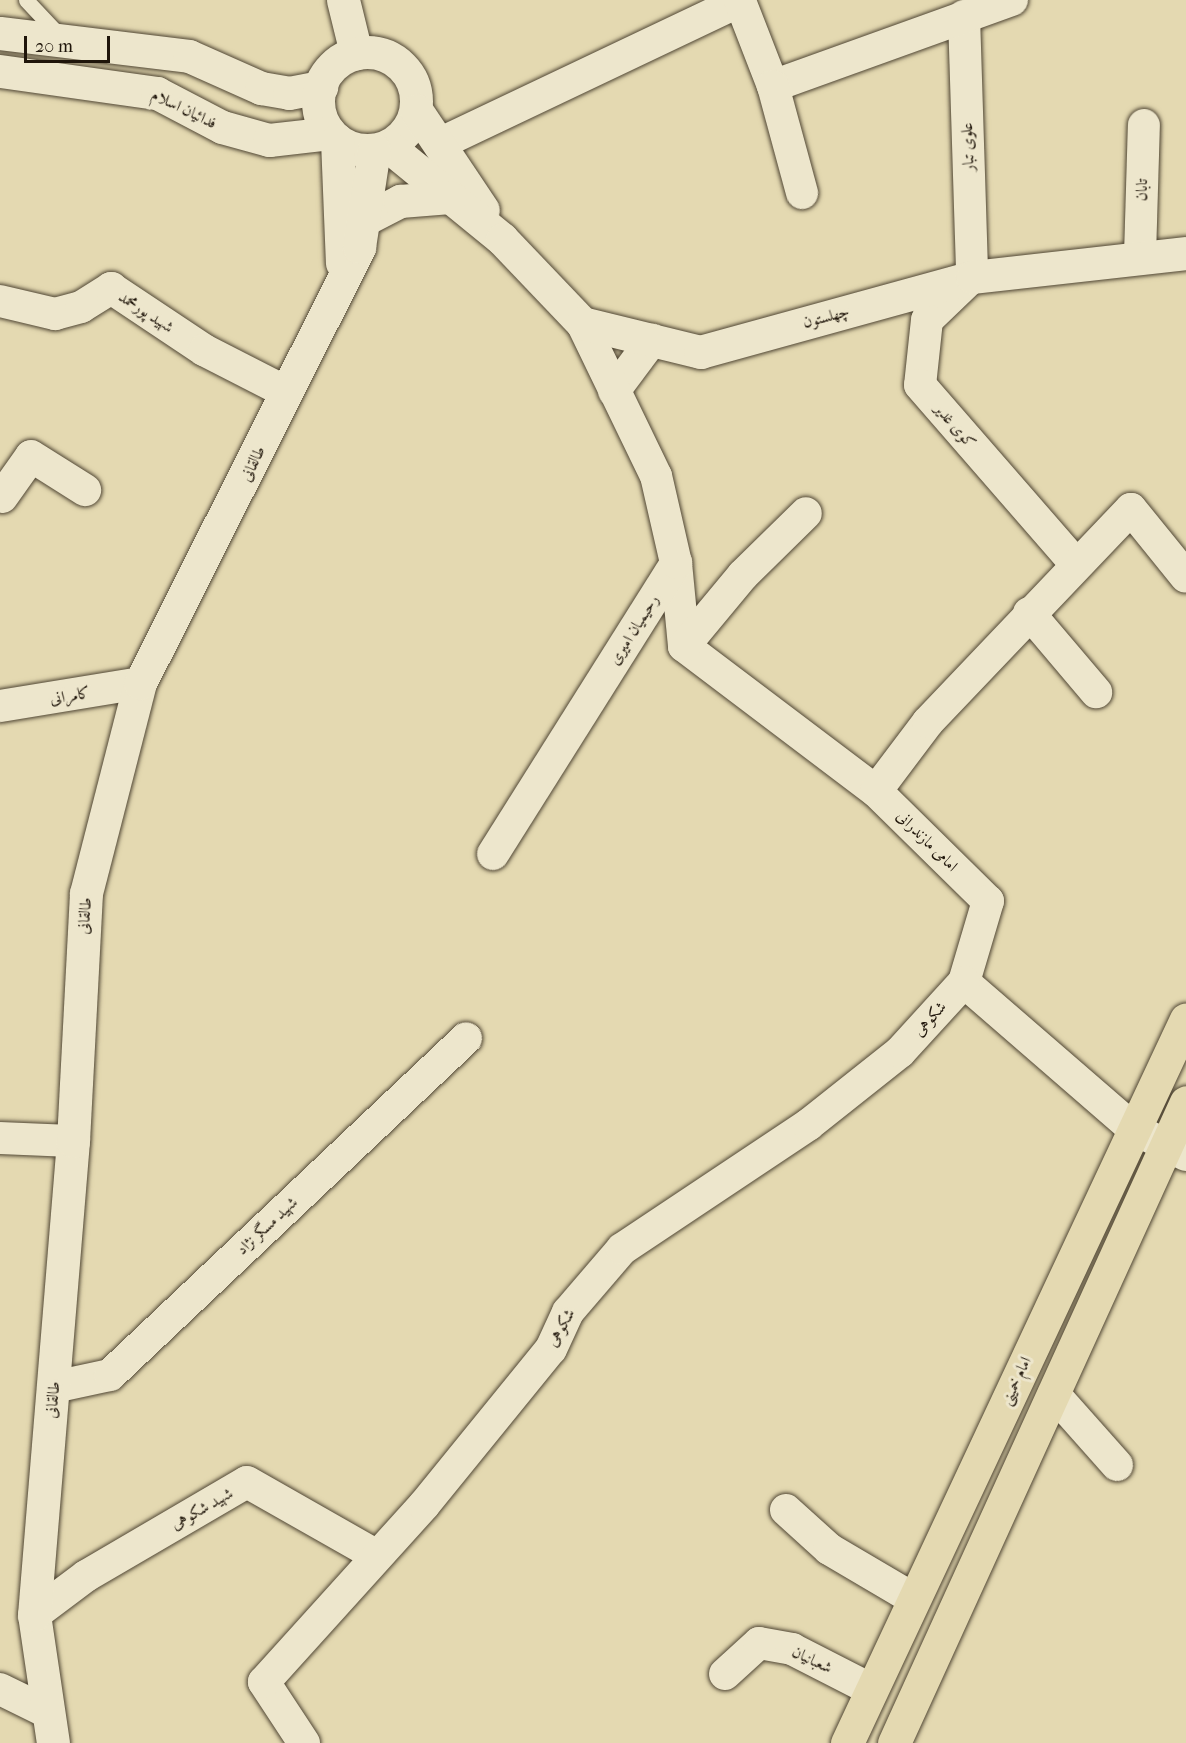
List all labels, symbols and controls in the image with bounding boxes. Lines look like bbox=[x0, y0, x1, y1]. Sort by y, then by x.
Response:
scale bar bbox=[27, 24, 112, 62]
text: 20 m bbox=[35, 36, 73, 57]
street label: فدائیان اسلام bbox=[148, 85, 220, 133]
street label: علوی تبار bbox=[958, 122, 978, 172]
street label: تابان bbox=[1132, 178, 1152, 202]
street label: شهید پورمحمد bbox=[115, 287, 177, 337]
street label: چهلستون bbox=[801, 302, 851, 332]
street label: کوی غدیر bbox=[930, 400, 980, 452]
street label: طالقانی bbox=[236, 443, 270, 485]
street label: رحیمیان امیری bbox=[605, 591, 663, 669]
street label: کامرانی bbox=[48, 683, 92, 709]
street label: امامی مازندرانی bbox=[892, 806, 962, 876]
street label: طالقانی bbox=[74, 897, 96, 935]
street label: شکوهی bbox=[909, 998, 951, 1040]
street label: شهید مسگر نژاد bbox=[233, 1193, 301, 1259]
street label: شکوهی bbox=[543, 1306, 579, 1350]
street label: امام خمینی bbox=[996, 1354, 1036, 1408]
street label: طالقانی bbox=[42, 1381, 64, 1419]
street label: شهید شکوهی bbox=[168, 1484, 236, 1534]
street label: شعبانیان bbox=[789, 1642, 835, 1678]

